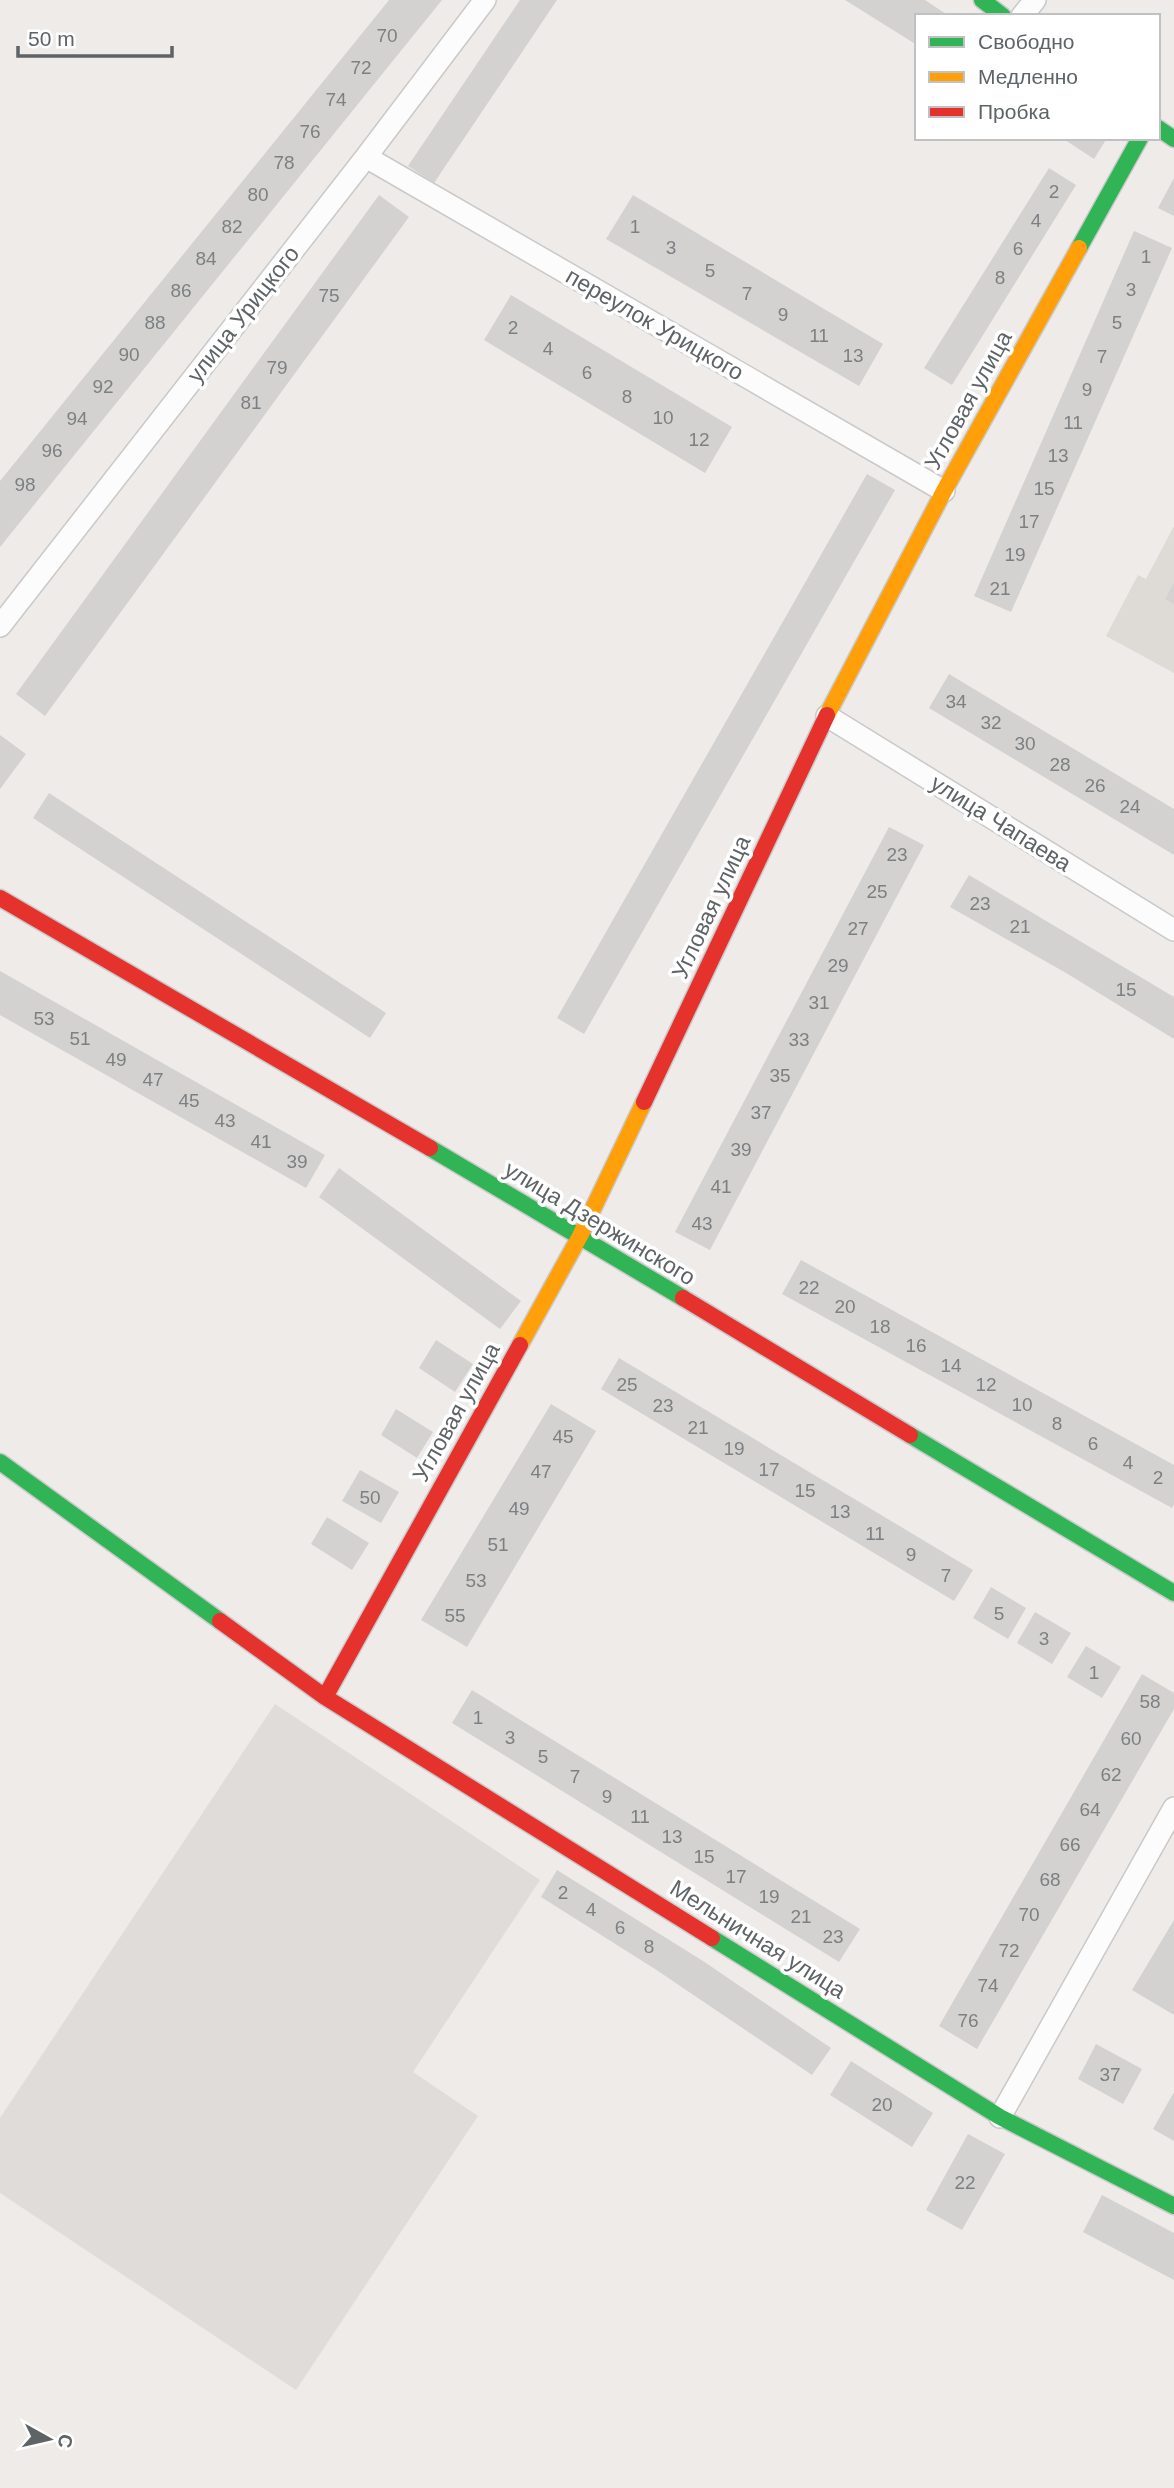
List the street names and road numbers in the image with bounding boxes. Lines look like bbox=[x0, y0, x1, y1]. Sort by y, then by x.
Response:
street label: улица Урицкого bbox=[182, 241, 304, 387]
street label: переулок Урицкого bbox=[562, 263, 748, 385]
street label: Угловая улица bbox=[919, 326, 1017, 474]
street label: улица Чапаева bbox=[926, 769, 1076, 877]
street label: Угловая улица bbox=[667, 831, 756, 983]
street label: улица Дзержинского bbox=[500, 1156, 700, 1290]
street label: Угловая улица bbox=[407, 1338, 505, 1486]
street label: Мельничная улица bbox=[665, 1874, 851, 2004]

